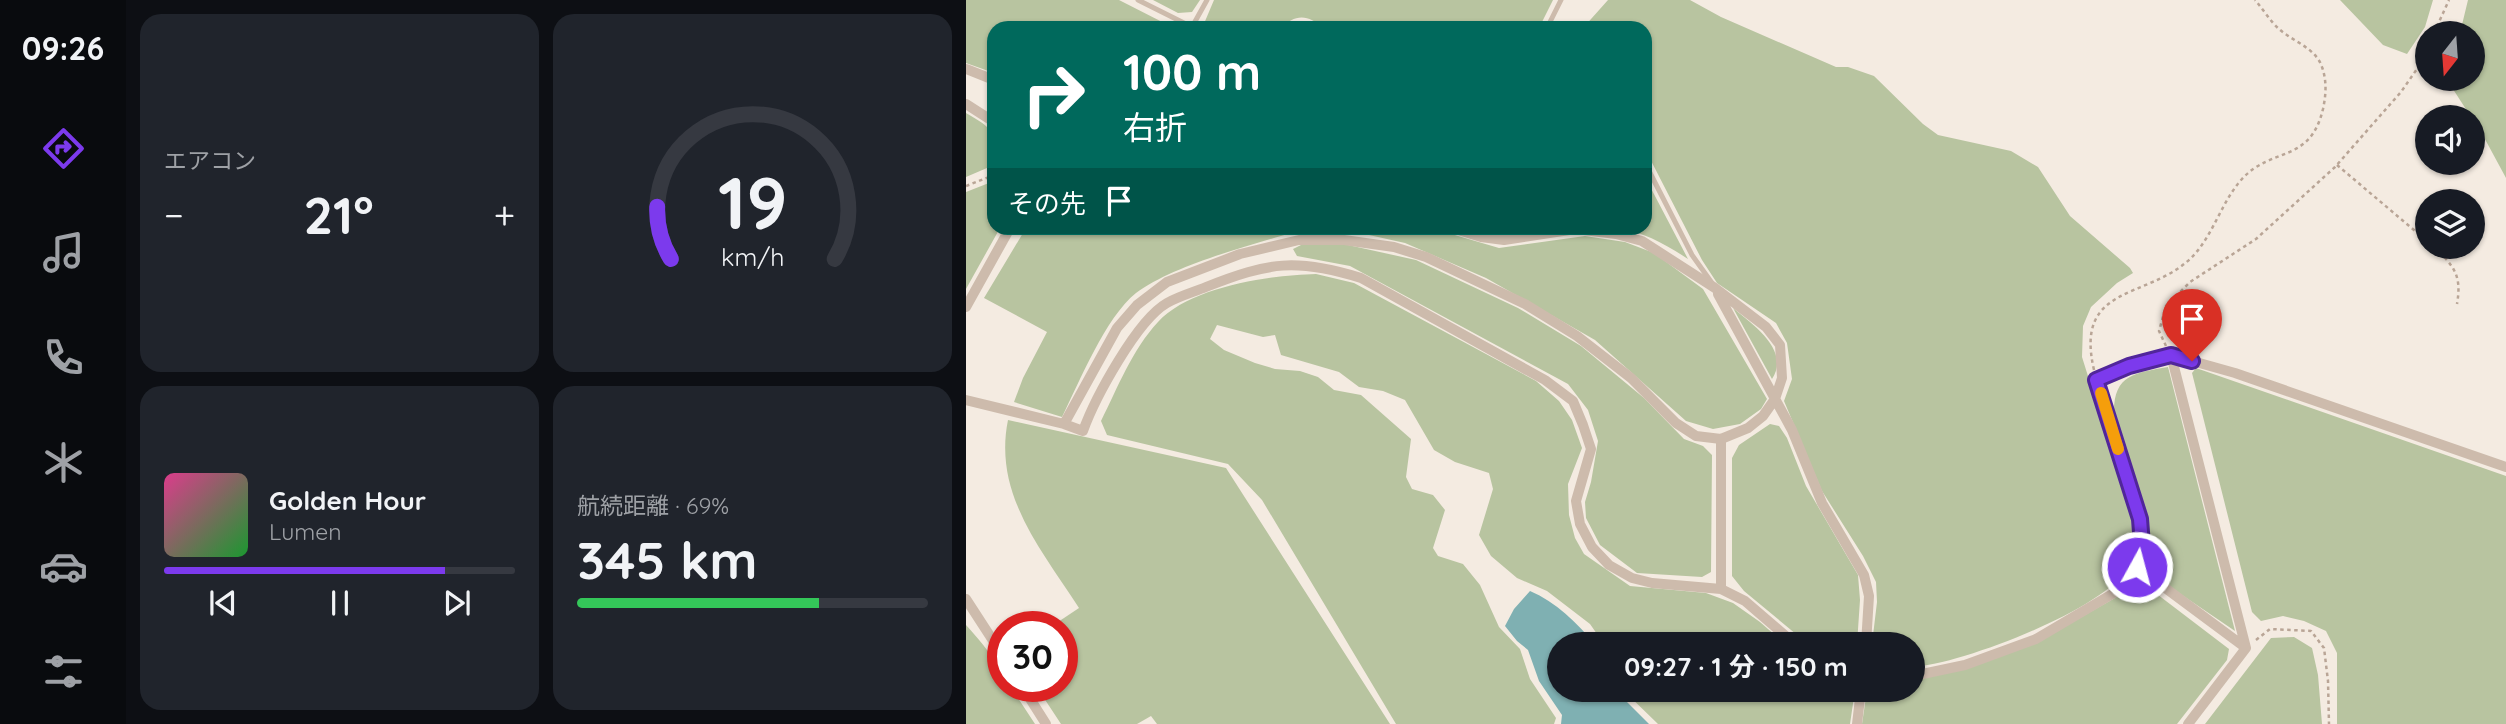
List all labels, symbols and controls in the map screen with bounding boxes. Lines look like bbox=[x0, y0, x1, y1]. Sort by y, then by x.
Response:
north arrow bbox=[2415, 21, 2485, 91]
map controls bbox=[2415, 21, 2485, 259]
text: 09:26 bbox=[22, 28, 104, 68]
text: 100 m bbox=[1123, 41, 1261, 102]
icon: right bbox=[1008, 49, 1099, 140]
button: sound bbox=[2415, 105, 2485, 175]
text: 右折 bbox=[1123, 107, 1187, 147]
icon: directions bbox=[39, 124, 88, 173]
text: エアコン bbox=[164, 146, 256, 175]
text: 19 bbox=[718, 156, 787, 247]
text: 21° bbox=[304, 182, 374, 247]
icon: arrive bbox=[1100, 182, 1138, 220]
text: その先 bbox=[1008, 187, 1086, 220]
button: layers bbox=[2415, 189, 2485, 259]
text: − bbox=[164, 191, 184, 239]
text: + bbox=[494, 191, 515, 239]
icon: music bbox=[39, 228, 88, 277]
text: km/h bbox=[721, 241, 784, 272]
pin bbox=[2162, 289, 2222, 361]
icon: arrive bbox=[2173, 300, 2211, 338]
icon: phone bbox=[39, 333, 88, 382]
icon: climate bbox=[39, 438, 88, 487]
text: Golden Hour bbox=[269, 484, 426, 517]
text: 航続距離 · 69% bbox=[577, 491, 729, 520]
text: Lumen bbox=[269, 517, 342, 546]
text: 345 km bbox=[577, 527, 758, 592]
position arrow bbox=[2100, 530, 2174, 604]
icon: car bbox=[39, 542, 88, 591]
icon: previous bbox=[204, 584, 242, 622]
icon: pause bbox=[321, 584, 359, 622]
icon: next bbox=[438, 584, 476, 622]
speed limit sign: 30 bbox=[987, 611, 1078, 702]
icon: filters bbox=[39, 647, 88, 696]
text: 09:27 · 1 分 · 150 m bbox=[1624, 650, 1848, 683]

